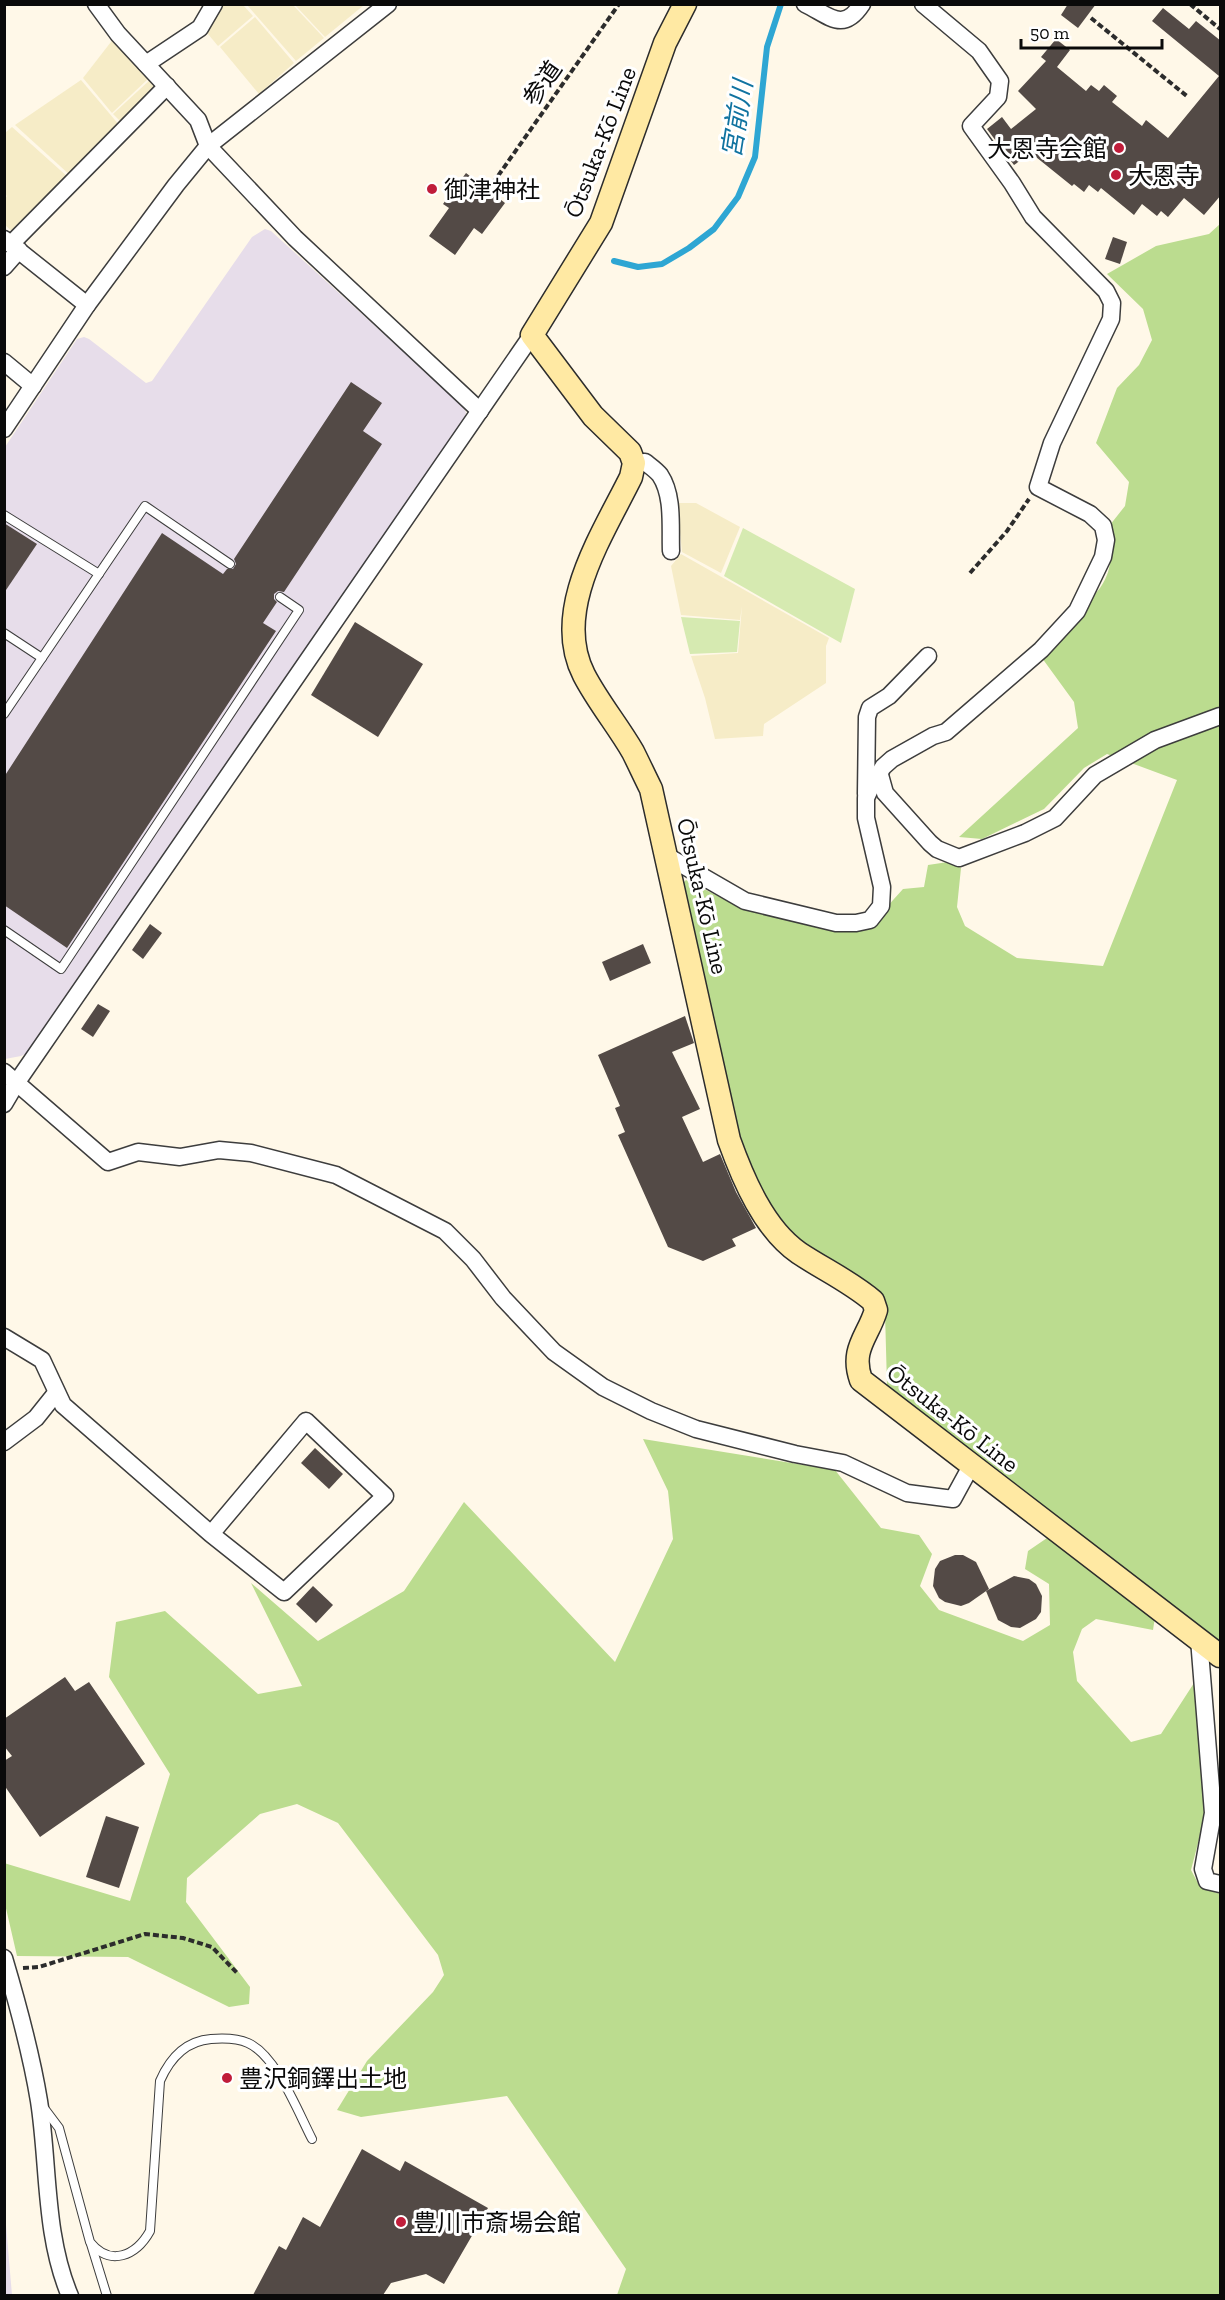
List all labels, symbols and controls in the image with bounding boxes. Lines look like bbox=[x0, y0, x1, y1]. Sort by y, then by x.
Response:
scale bar bbox=[1021, 12, 1162, 50]
text: 50 m bbox=[1030, 22, 1070, 44]
street label: 参道 bbox=[516, 55, 568, 111]
street label: Ōtsuka-Kō Line bbox=[558, 62, 642, 222]
water label: 宮前川 bbox=[715, 75, 759, 160]
place label: 大恩寺会館 bbox=[987, 134, 1107, 163]
marker: 大恩寺会館 bbox=[1112, 141, 1126, 155]
place label: 大恩寺 bbox=[1128, 161, 1200, 190]
marker: 大恩寺 bbox=[1109, 168, 1123, 182]
place label: 御津神社 bbox=[444, 175, 540, 204]
marker: 御津神社 bbox=[425, 182, 439, 196]
street label: Ōtsuka-Kō Line bbox=[671, 815, 735, 977]
street label: Ōtsuka-Kō Line bbox=[881, 1358, 1025, 1478]
place label: 豊沢銅鐸出土地 bbox=[239, 2064, 407, 2093]
marker: 豊沢銅鐸出土地 bbox=[220, 2071, 234, 2085]
place label: 豊川市斎場会館 bbox=[413, 2208, 581, 2237]
marker: 豊川市斎場会館 bbox=[394, 2215, 408, 2229]

